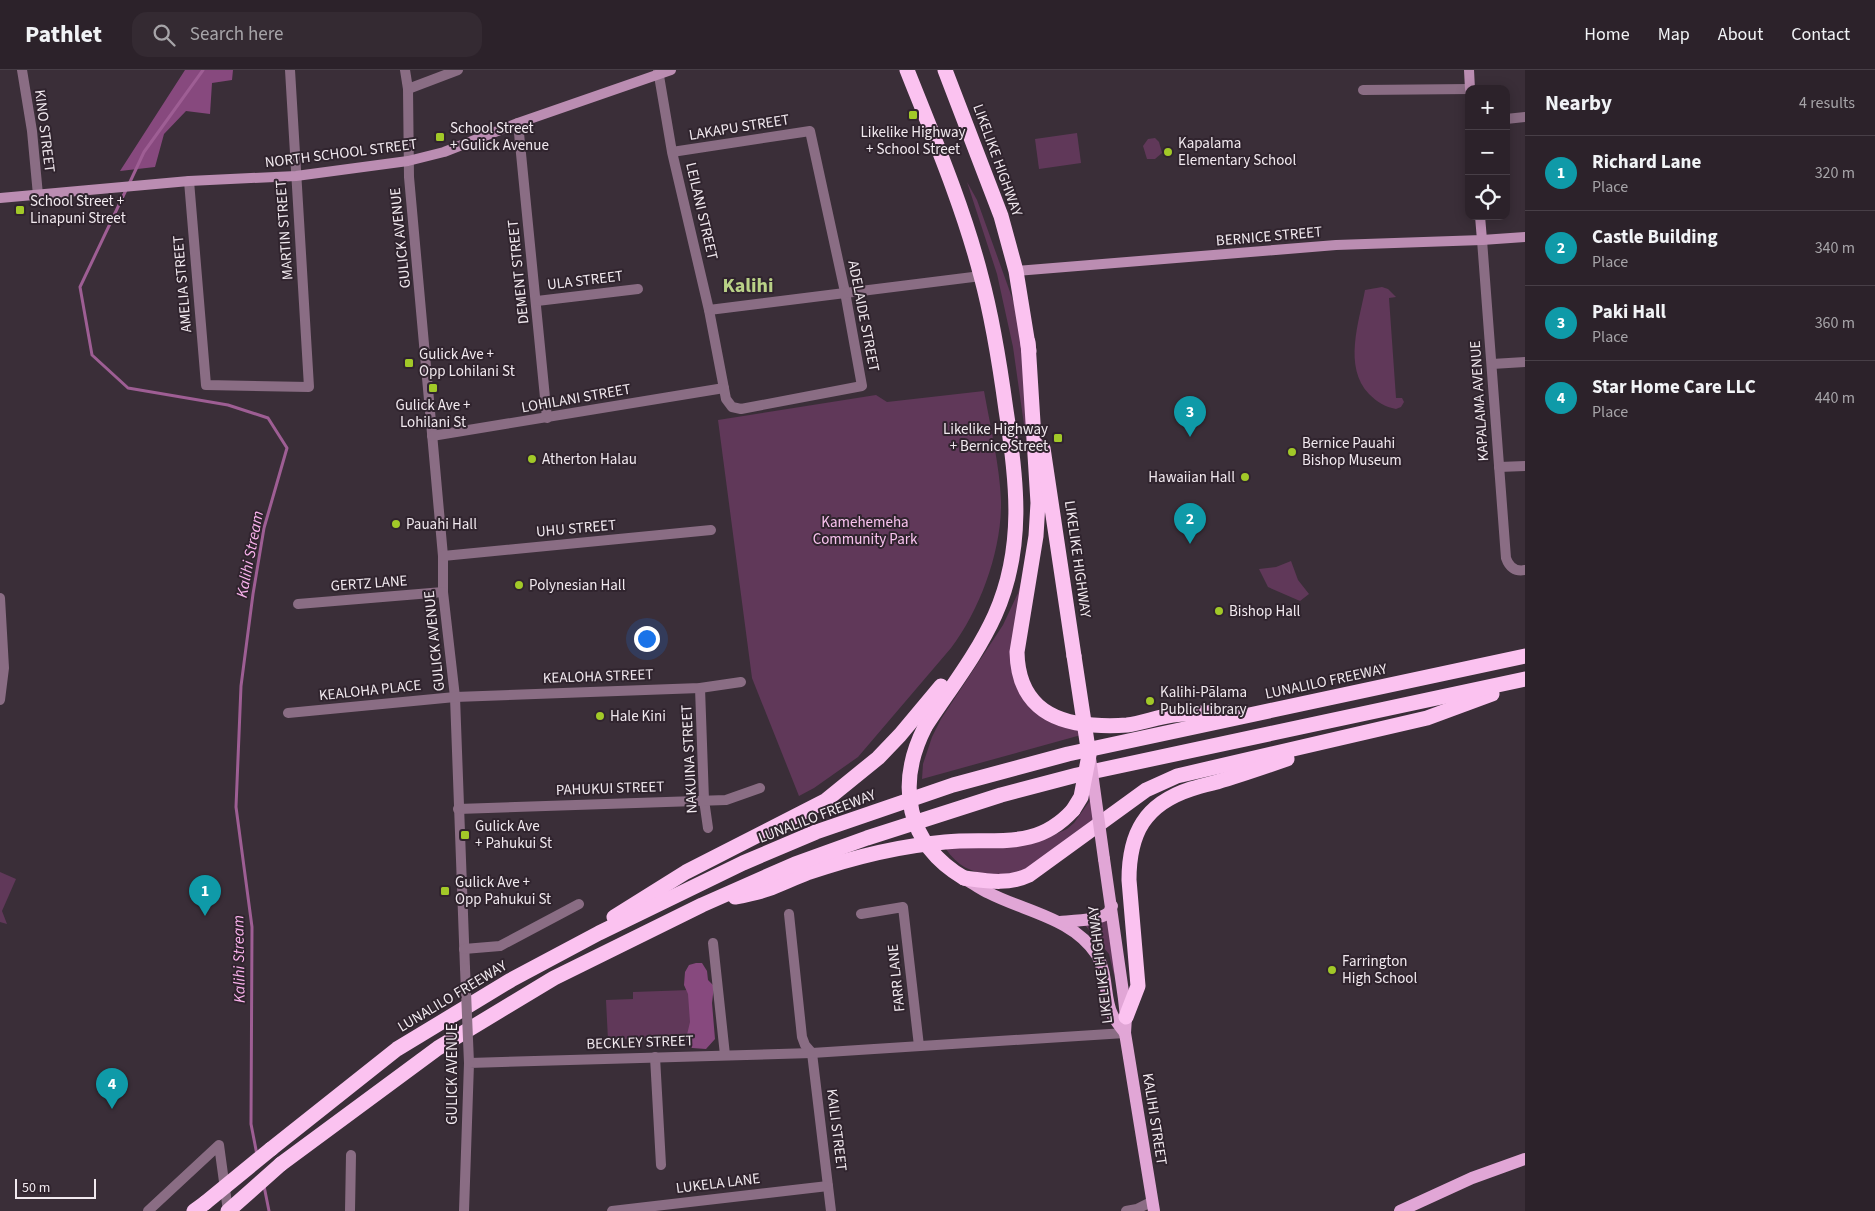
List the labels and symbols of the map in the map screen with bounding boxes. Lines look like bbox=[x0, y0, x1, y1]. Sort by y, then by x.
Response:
street label: KINO STREET bbox=[29, 88, 60, 174]
street label: LIKELIKE HIGHWAY bbox=[967, 101, 1028, 220]
street label: LAKAPU STREET bbox=[687, 109, 791, 146]
marker: Likelike Highway + School Street bbox=[907, 109, 919, 121]
place label: School Street + Gulick Avenue bbox=[450, 118, 549, 156]
place label: Likelike Highway + School Street bbox=[860, 122, 966, 160]
marker: School Street + Gulick Avenue bbox=[434, 131, 446, 143]
place label: Kapalama Elementary School bbox=[1178, 133, 1296, 171]
street label: NORTH SCHOOL STREET bbox=[264, 134, 419, 173]
marker: Kapalama Elementary School bbox=[1162, 146, 1174, 158]
street label: LEILANI STREET bbox=[680, 160, 723, 262]
street label: MARTIN STREET bbox=[271, 179, 298, 281]
street label: GULICK AVENUE bbox=[385, 186, 416, 289]
place label: School Street + Linapuni Street bbox=[30, 191, 126, 229]
marker: School Street + Linapuni Street bbox=[14, 204, 26, 216]
street label: DEMENT STREET bbox=[503, 219, 534, 325]
street label: BERNICE STREET bbox=[1215, 221, 1323, 252]
street label: AMELIA STREET bbox=[168, 234, 197, 333]
street label: ADELAIDE STREET bbox=[842, 259, 885, 374]
street label: ULA STREET bbox=[546, 265, 624, 296]
district label: Kalihi bbox=[723, 272, 774, 300]
street label: KAPALAMA AVENUE bbox=[1465, 340, 1494, 462]
place label: Gulick Ave + Opp Lohilani St bbox=[419, 344, 515, 382]
marker: Gulick Ave + Opp Lohilani St bbox=[403, 357, 415, 369]
street label: LOHILANI STREET bbox=[520, 379, 632, 418]
marker: Gulick Ave + Lohilani St bbox=[427, 382, 439, 394]
place label: Gulick Ave + Lohilani St bbox=[395, 395, 471, 433]
pin: 3 bbox=[1174, 396, 1206, 437]
place label: Likelike Highway + Bernice Street bbox=[943, 419, 1048, 457]
marker: Likelike Highway + Bernice Street bbox=[1052, 432, 1064, 444]
place label: Bernice Pauahi Bishop Museum bbox=[1302, 433, 1402, 471]
marker: Bernice Pauahi Bishop Museum bbox=[1286, 446, 1298, 458]
place label: Atherton Halau bbox=[542, 449, 637, 470]
marker: Atherton Halau bbox=[526, 453, 538, 465]
place label: Hawaiian Hall bbox=[1148, 467, 1235, 488]
marker: Hawaiian Hall bbox=[1239, 471, 1251, 483]
street label: LIKELIKE HIGHWAY bbox=[1059, 499, 1096, 620]
pin: 2 bbox=[1174, 503, 1206, 544]
water label: Kalihi Stream bbox=[231, 509, 269, 600]
park label: Kamehemeha Community Park bbox=[813, 512, 918, 550]
place label: Pauahi Hall bbox=[406, 514, 477, 535]
street label: UHU STREET bbox=[535, 515, 617, 542]
marker: Pauahi Hall bbox=[390, 518, 402, 530]
street label: GERTZ LANE bbox=[330, 570, 408, 597]
place label: Polynesian Hall bbox=[529, 575, 626, 596]
marker: Polynesian Hall bbox=[513, 579, 525, 591]
street label: GULICK AVENUE bbox=[419, 589, 450, 692]
place label: Bishop Hall bbox=[1229, 601, 1301, 622]
marker: Bishop Hall bbox=[1213, 605, 1225, 617]
your location bbox=[634, 626, 660, 652]
street label: LUNALILO FREEWAY bbox=[1263, 658, 1390, 705]
street label: KEALOHA STREET bbox=[542, 664, 654, 689]
street label: KEALOHA PLACE bbox=[318, 675, 422, 706]
place label: Kalihi-Pālama Public Library bbox=[1160, 682, 1247, 720]
marker: Kalihi-Pālama Public Library bbox=[1144, 695, 1156, 707]
street label: NAKUINA STREET bbox=[676, 704, 703, 814]
place label: Hale Kini bbox=[610, 706, 666, 727]
marker: Hale Kini bbox=[594, 710, 606, 722]
street label: PAHUKUI STREET bbox=[555, 776, 665, 801]
street label: LUNALILO FREEWAY bbox=[755, 784, 880, 849]
place label: Gulick Ave + Pahukui St bbox=[475, 816, 552, 854]
marker: Gulick Ave + Pahukui St bbox=[459, 829, 471, 841]
place label: Gulick Ave + Opp Pahukui St bbox=[455, 872, 551, 910]
pin: 1 bbox=[189, 875, 221, 916]
marker: Gulick Ave + Opp Pahukui St bbox=[439, 885, 451, 897]
street label: LIKELIKE HIGHWAY bbox=[1083, 904, 1118, 1025]
water label: Kalihi Stream bbox=[227, 915, 251, 1003]
street label: FARR LANE bbox=[882, 943, 911, 1013]
place label: Farrington High School bbox=[1342, 951, 1417, 989]
street label: LUNALILO FREEWAY bbox=[394, 955, 512, 1037]
marker: Farrington High School bbox=[1326, 964, 1338, 976]
street label: GULICK AVENUE bbox=[442, 1023, 463, 1125]
street label: BECKLEY STREET bbox=[586, 1030, 694, 1055]
pin: 4 bbox=[96, 1068, 128, 1109]
street label: KALIHI STREET bbox=[1137, 1072, 1172, 1167]
street label: KAILI STREET bbox=[821, 1088, 852, 1173]
street label: LUKELA LANE bbox=[675, 1168, 761, 1199]
scale bar bbox=[15, 1176, 96, 1199]

